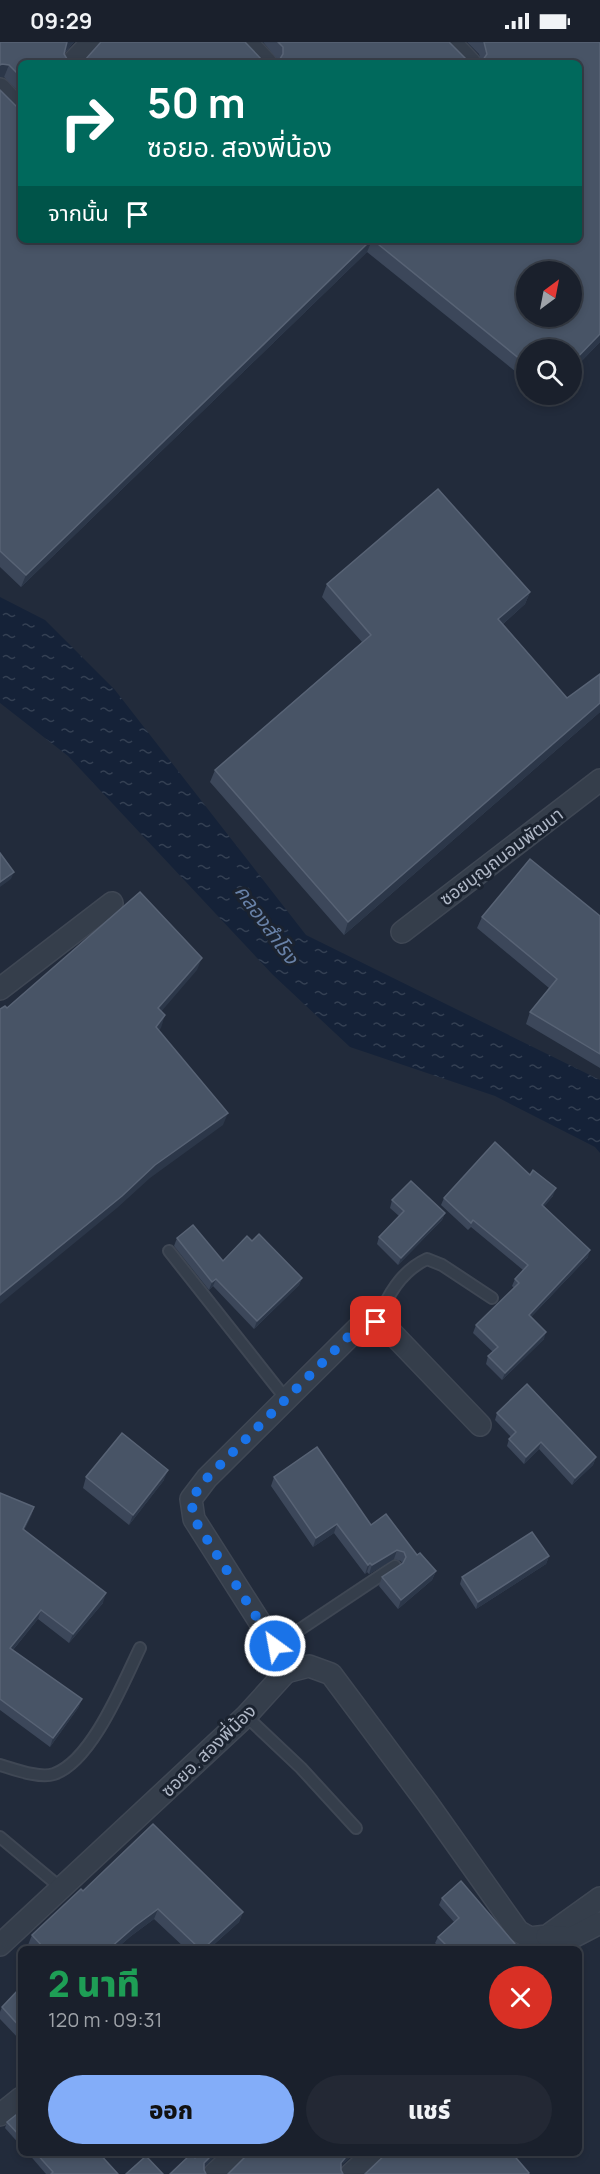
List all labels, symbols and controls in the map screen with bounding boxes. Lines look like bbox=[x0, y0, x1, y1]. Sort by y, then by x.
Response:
text: 09:29 bbox=[30, 6, 92, 36]
text: 50 m bbox=[147, 73, 245, 131]
icon: right bbox=[48, 84, 126, 162]
text: ซอยอ. สองพี่น้อง bbox=[147, 128, 332, 165]
text: จากนั้น bbox=[48, 198, 109, 228]
icon: arrive bbox=[121, 198, 154, 231]
north arrow bbox=[516, 261, 582, 327]
map controls bbox=[516, 261, 582, 405]
button: search bbox=[516, 339, 582, 405]
street label: ซอยบุญถนอมพัฒนา bbox=[434, 802, 568, 910]
water label: คลองสำโรง bbox=[229, 879, 306, 970]
pin bbox=[350, 1296, 401, 1347]
icon: arrive bbox=[359, 1305, 392, 1338]
position arrow bbox=[243, 1614, 307, 1678]
street label: ซอยอ. สองพี่น้อง bbox=[155, 1699, 261, 1801]
text: 2 นาที bbox=[48, 1959, 140, 2008]
button: close bbox=[489, 1966, 552, 2029]
text: 120 m · 09:31 bbox=[48, 2006, 162, 2033]
button: ออก bbox=[48, 2075, 294, 2144]
button: แชร์ bbox=[306, 2075, 552, 2144]

